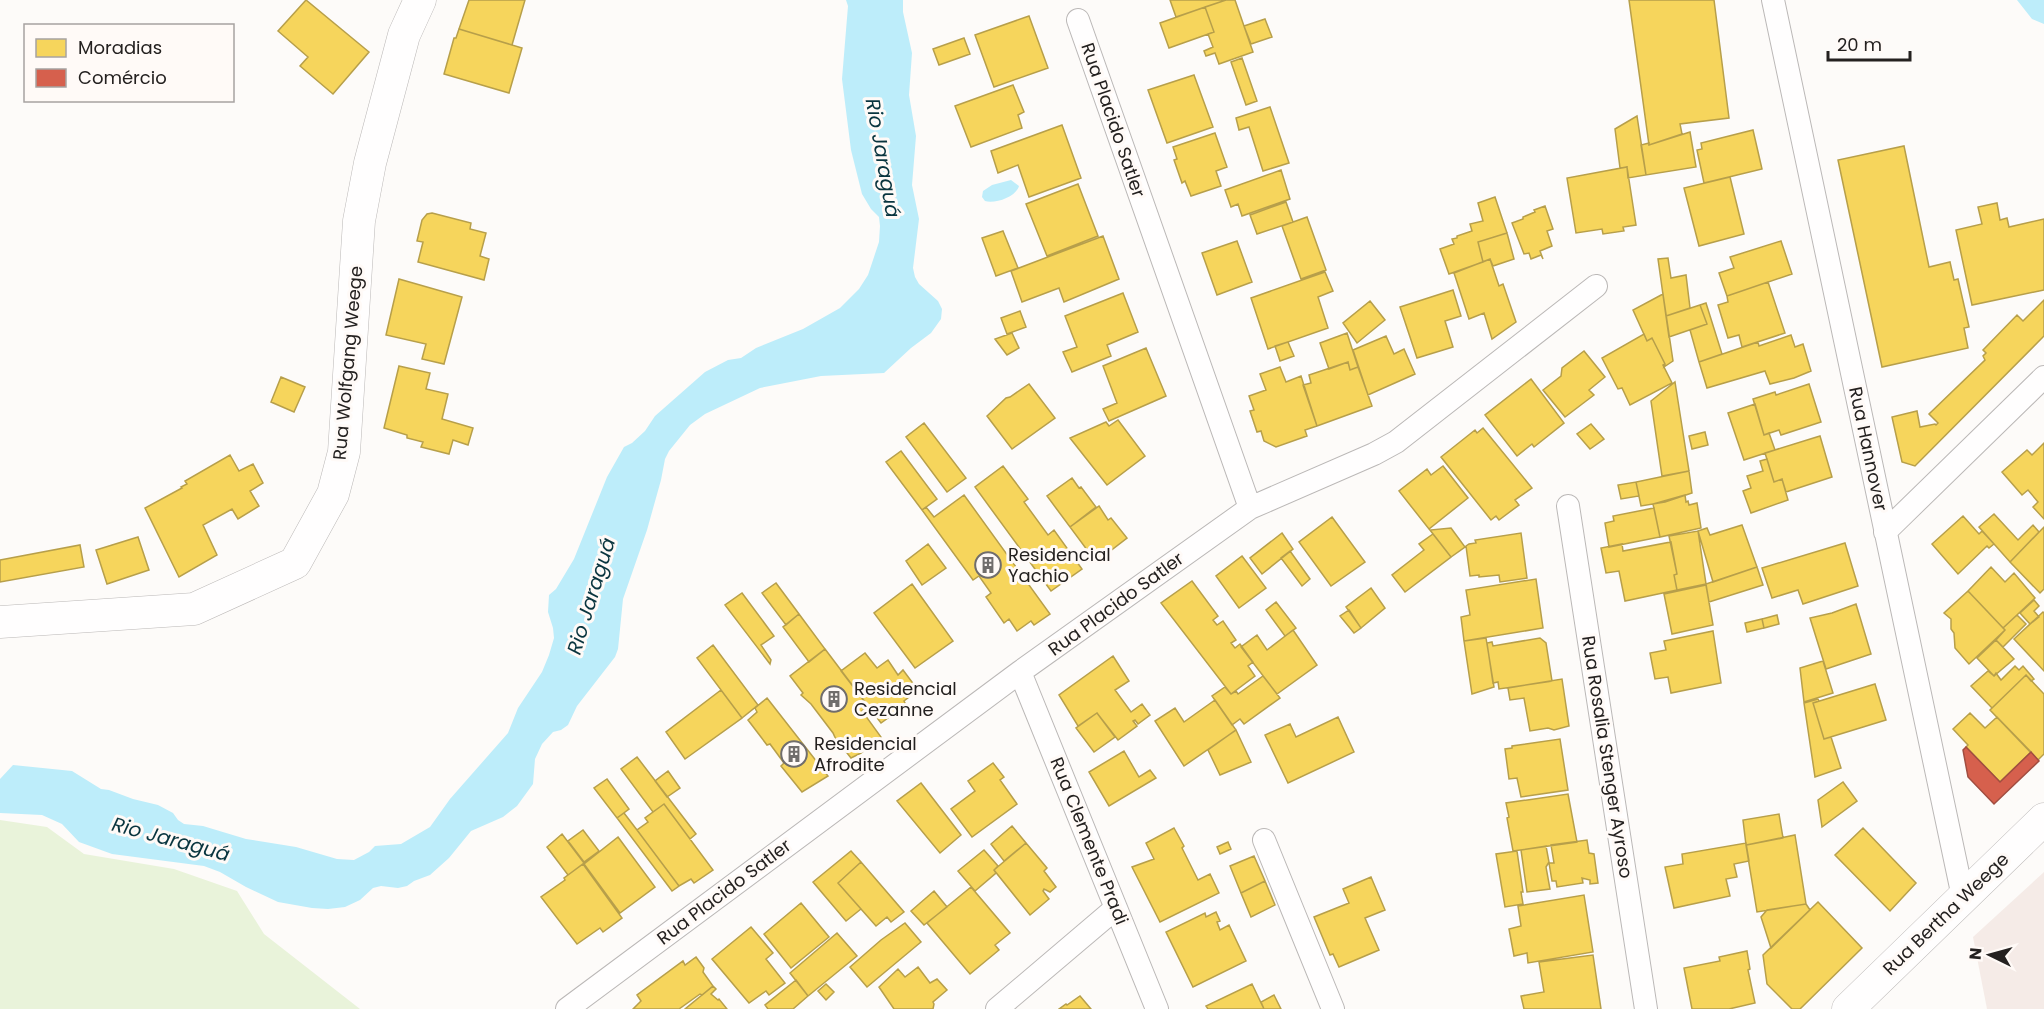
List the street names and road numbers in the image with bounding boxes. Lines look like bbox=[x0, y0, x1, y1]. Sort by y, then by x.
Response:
street label: Rua Placido Satler bbox=[1075, 39, 1152, 201]
street label: Rua Wolfgang Weege bbox=[327, 265, 368, 461]
street label: Rua Hannover bbox=[1843, 384, 1894, 514]
street label: Rua Placido Satler bbox=[1043, 546, 1189, 661]
street label: Rua Rosalia Stenger Ayroso bbox=[1576, 634, 1639, 880]
street label: Rua Clemente Pradi bbox=[1044, 753, 1134, 928]
street label: Rua Placido Satler bbox=[652, 833, 796, 950]
street label: Rua Bertha Weege bbox=[1877, 847, 2014, 981]

